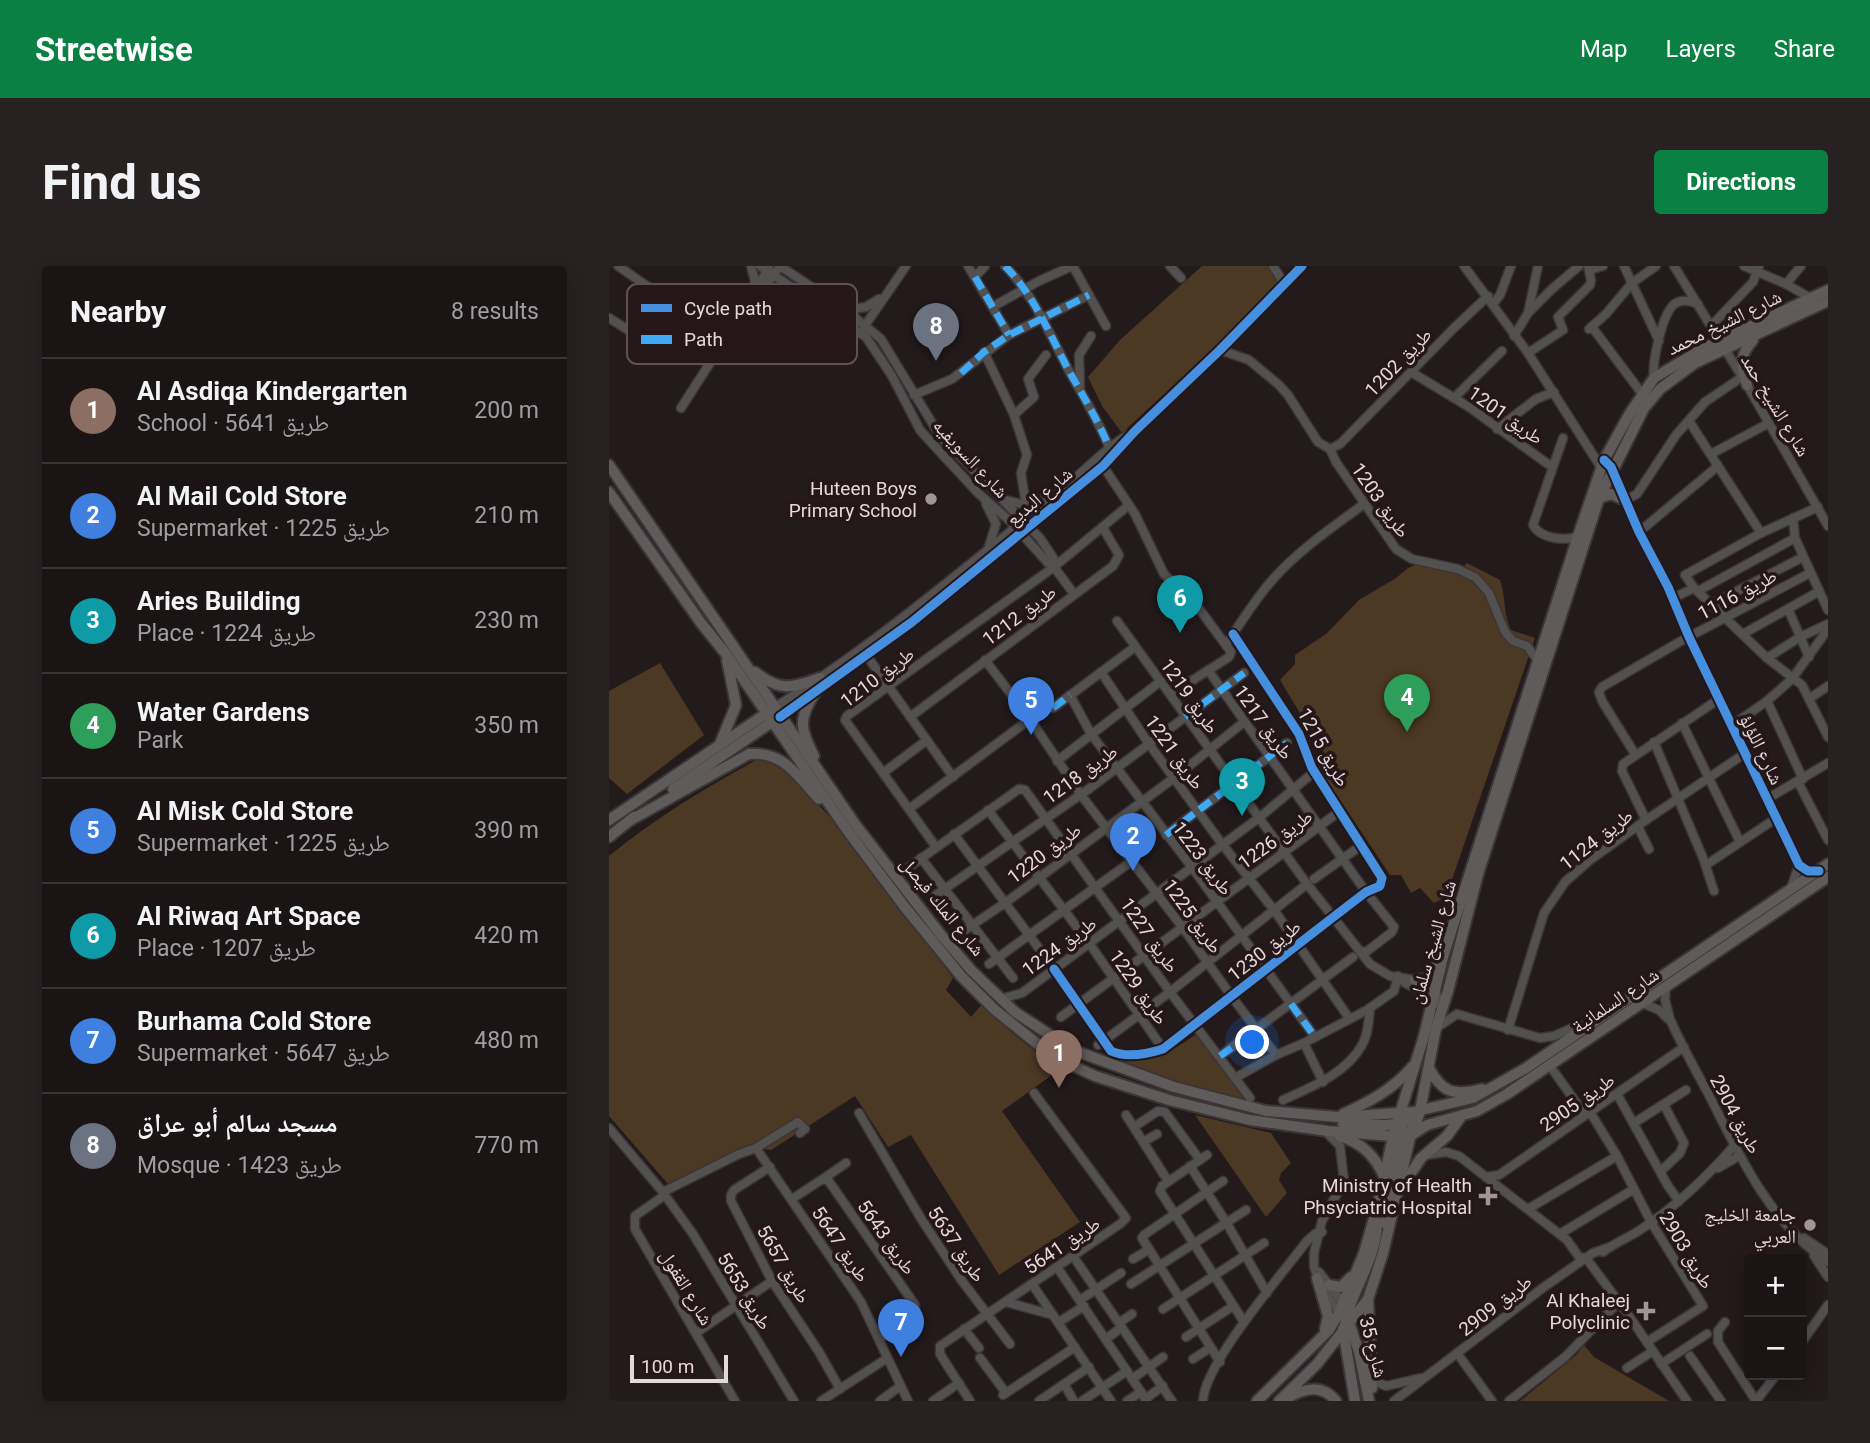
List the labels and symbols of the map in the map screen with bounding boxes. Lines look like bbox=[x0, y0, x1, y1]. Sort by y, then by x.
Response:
legend bbox=[627, 284, 857, 364]
street label: شارع الشيخ محمد bbox=[1663, 285, 1786, 361]
text: Cycle path bbox=[684, 297, 772, 320]
pin: 8 bbox=[913, 303, 959, 361]
street label: طريق 1202 bbox=[1360, 323, 1437, 401]
text: Path bbox=[684, 328, 723, 351]
street label: شارع الشيخ حمد bbox=[1735, 350, 1815, 461]
street label: طريق 1201 bbox=[1464, 381, 1548, 450]
street label: شارع السويفيه bbox=[928, 414, 1013, 503]
street label: طريق 1203 bbox=[1346, 458, 1415, 542]
street label: شارع البديع bbox=[1001, 462, 1078, 532]
place label: Huteen Boys Primary School bbox=[789, 477, 917, 522]
marker: Huteen Boys Primary School bbox=[923, 491, 939, 507]
street label: طريق 1116 bbox=[1694, 564, 1781, 625]
pin: 6 bbox=[1157, 575, 1203, 633]
street label: طريق 1212 bbox=[978, 580, 1061, 651]
street label: طريق 1210 bbox=[836, 642, 919, 713]
street label: طريق 1219 bbox=[1155, 654, 1224, 738]
pin: 4 bbox=[1384, 674, 1430, 732]
pin: 5 bbox=[1008, 677, 1054, 735]
street label: طريق 1217 bbox=[1229, 681, 1298, 764]
street label: طريق 1215 bbox=[1293, 704, 1355, 791]
street label: شارع اللؤلؤ bbox=[1735, 710, 1789, 788]
street label: طريق 1221 bbox=[1140, 711, 1209, 794]
street label: طريق 1218 bbox=[1039, 740, 1122, 809]
pin: 3 bbox=[1219, 758, 1265, 816]
street label: طريق 1124 bbox=[1555, 804, 1637, 875]
street label: طريق 1226 bbox=[1234, 805, 1317, 874]
pin: 2 bbox=[1110, 813, 1156, 871]
street label: طريق 1223 bbox=[1167, 817, 1238, 900]
street label: طريق 1220 bbox=[1003, 818, 1086, 889]
street label: شارع الملك فيصل bbox=[895, 852, 990, 961]
street label: طريق 1225 bbox=[1158, 875, 1227, 958]
street label: شارع الشيخ سلمان bbox=[1404, 878, 1462, 1007]
street label: طريق 1227 bbox=[1115, 893, 1184, 977]
street label: طريق 1224 bbox=[1018, 912, 1101, 981]
street label: طريق 1230 bbox=[1223, 915, 1305, 986]
street label: طريق 1229 bbox=[1104, 945, 1173, 1029]
street label: شارع السلمانية bbox=[1567, 963, 1663, 1038]
your location bbox=[1235, 1025, 1269, 1059]
pin: 1 bbox=[1036, 1030, 1082, 1088]
street label: طريق 2905 bbox=[1535, 1068, 1619, 1137]
street label: طريق 2904 bbox=[1705, 1071, 1766, 1158]
place label: Ministry of Health Phsyciatric Hospital bbox=[1303, 1174, 1472, 1219]
marker: Ministry of Health Phsyciatric Hospital bbox=[1478, 1186, 1498, 1206]
street label: طريق 5643 bbox=[852, 1195, 921, 1279]
street label: طريق 5647 bbox=[807, 1202, 874, 1287]
street label: طريق 5637 bbox=[923, 1202, 990, 1287]
place label: جامعة الخليج العربي bbox=[1704, 1203, 1796, 1252]
street label: طريق 2903 bbox=[1654, 1207, 1719, 1293]
street label: طريق 5641 bbox=[1020, 1212, 1105, 1279]
marker: جامعة الخليج العربي bbox=[1802, 1217, 1818, 1233]
street label: طريق 5657 bbox=[752, 1221, 815, 1307]
street label: شارع القفول bbox=[655, 1245, 718, 1329]
street label: طريق 5653 bbox=[712, 1248, 777, 1334]
street label: طريق 2909 bbox=[1454, 1270, 1536, 1341]
place label: Al Khaleej Polyclinic bbox=[1546, 1289, 1630, 1334]
pin: 7 bbox=[878, 1299, 924, 1357]
marker: Al Khaleej Polyclinic bbox=[1636, 1301, 1656, 1321]
street label: شارع 35 bbox=[1354, 1314, 1393, 1380]
scale bar bbox=[630, 1352, 728, 1384]

